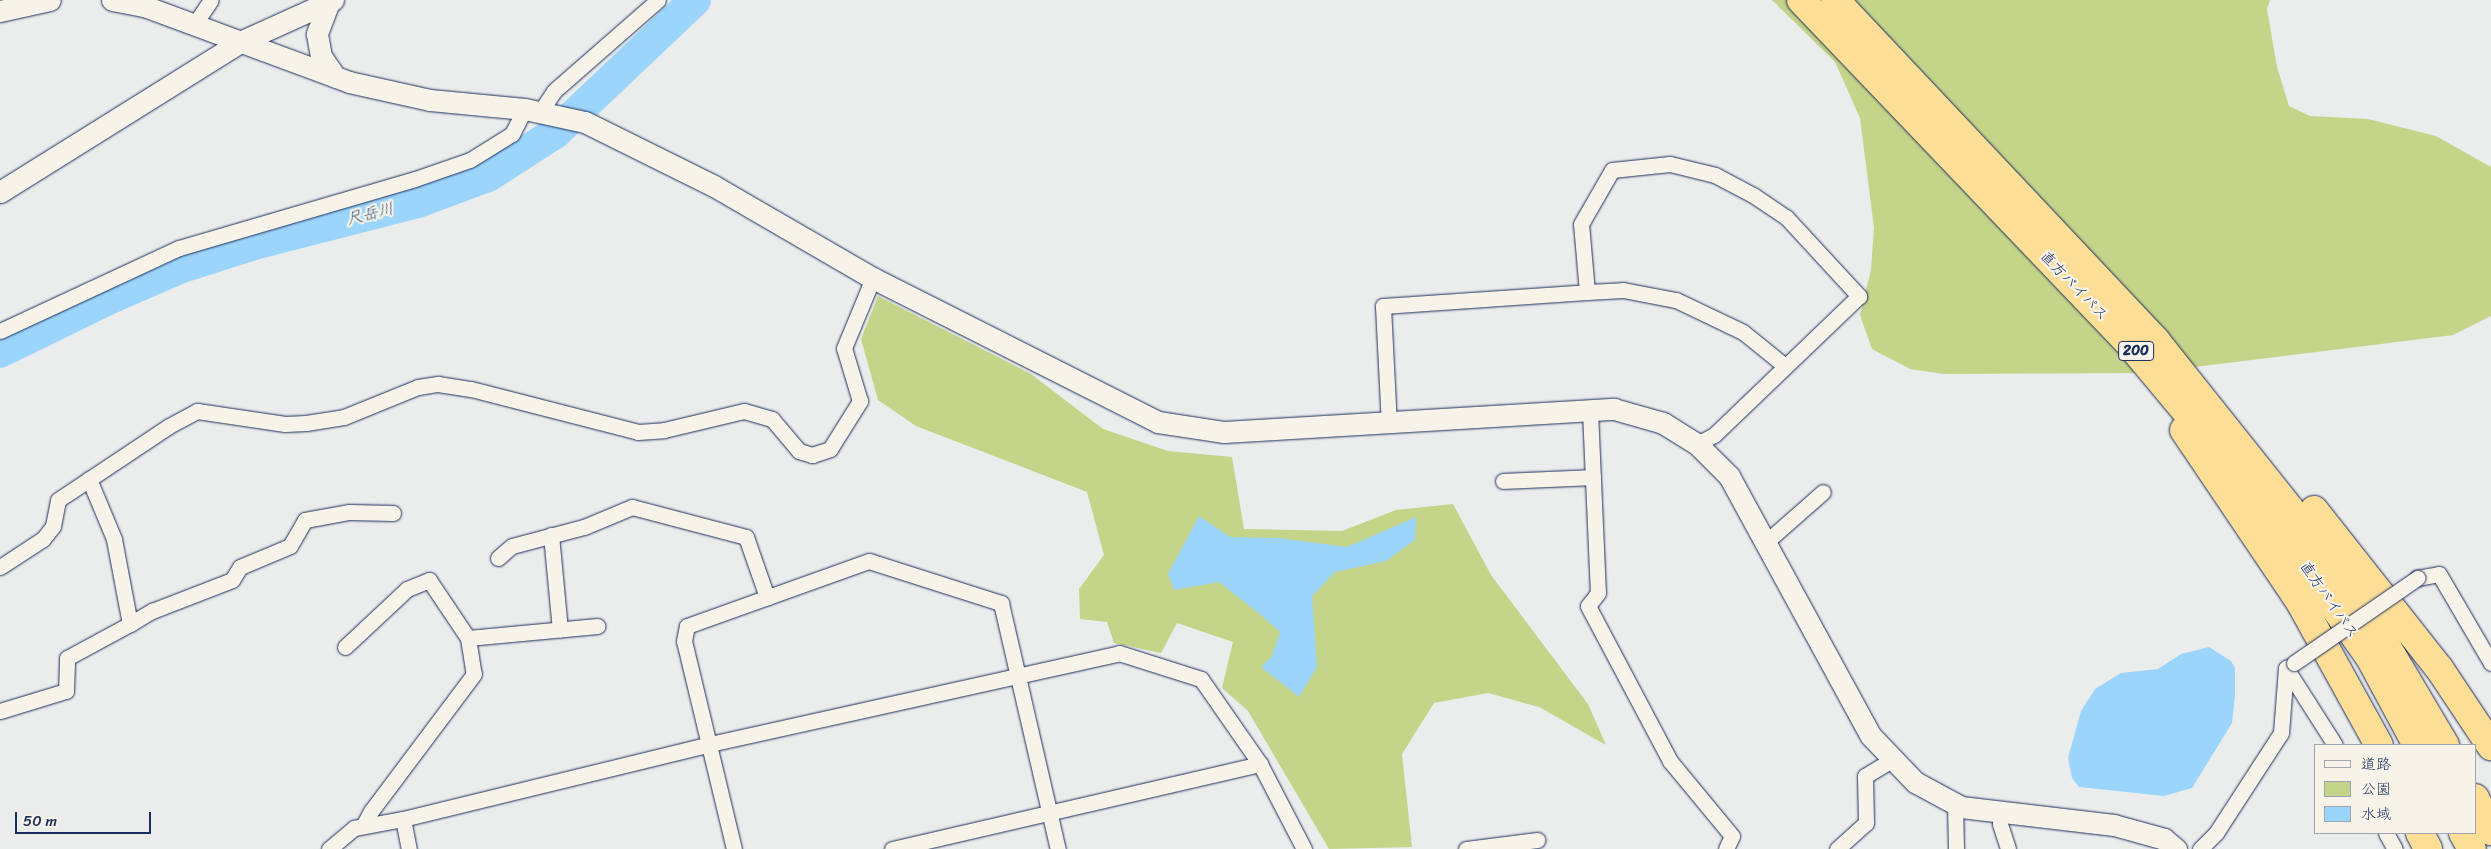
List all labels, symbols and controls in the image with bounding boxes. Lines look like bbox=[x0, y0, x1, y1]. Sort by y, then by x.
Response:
water label: 尺岳川 bbox=[344, 199, 396, 229]
street label: 直方バイパス bbox=[2036, 247, 2112, 325]
road number: 200 bbox=[2117, 340, 2155, 362]
street label: 直方バイパス bbox=[2296, 558, 2362, 642]
legend bbox=[2314, 744, 2476, 834]
text: 道路 bbox=[2361, 751, 2391, 777]
text: 公園 bbox=[2361, 776, 2391, 802]
text: 水域 bbox=[2361, 801, 2391, 827]
scale bar bbox=[18, 802, 154, 834]
text: 50 m bbox=[23, 808, 57, 834]

